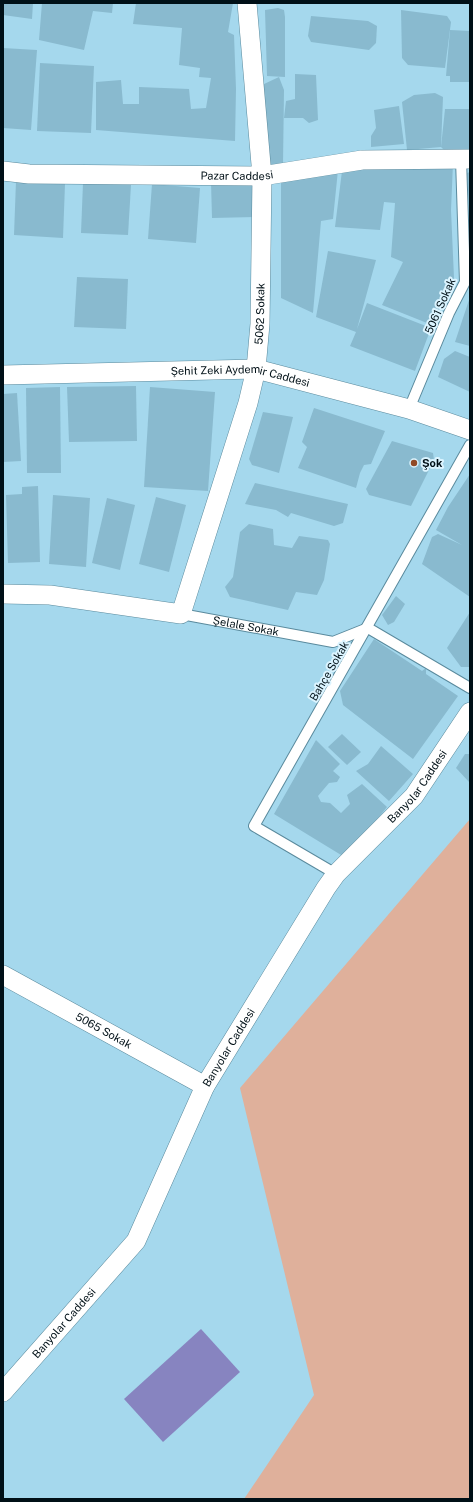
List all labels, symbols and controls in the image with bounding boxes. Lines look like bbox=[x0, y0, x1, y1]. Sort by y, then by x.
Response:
street label: Pazar Caddesi bbox=[200, 168, 274, 182]
street label: 5061 Sokak bbox=[422, 276, 458, 336]
street label: 5062 Sokak bbox=[252, 283, 267, 345]
street label: Şehit Zeki Aydemir Caddesi bbox=[170, 363, 311, 389]
place label: Şok bbox=[422, 457, 443, 470]
marker: Şok bbox=[409, 458, 419, 468]
street label: Şelale Sokak bbox=[212, 614, 280, 638]
street label: Bahçe Sokak bbox=[307, 639, 352, 703]
street label: Banyolar Caddesi bbox=[385, 748, 449, 825]
street label: Banyolar Caddesi bbox=[200, 1006, 257, 1089]
street label: 5065 Sokak bbox=[74, 1010, 134, 1051]
street label: Banyolar Caddesi bbox=[30, 1285, 98, 1360]

